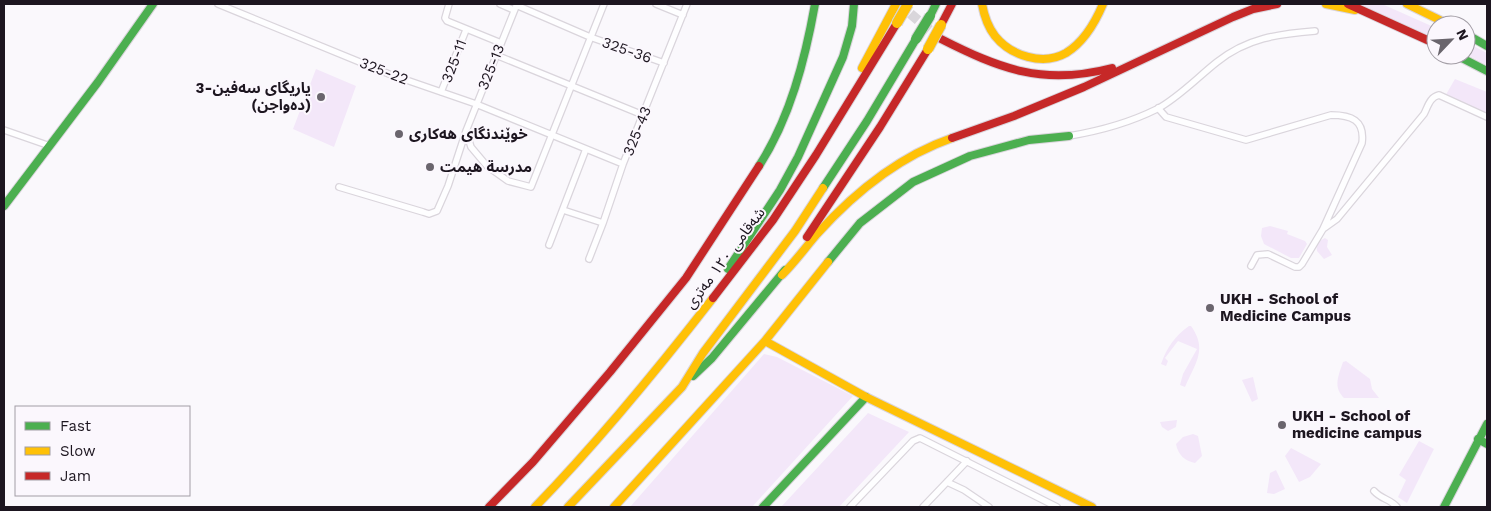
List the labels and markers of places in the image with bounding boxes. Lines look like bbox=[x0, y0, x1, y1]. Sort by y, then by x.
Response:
place label: یاریگای سەفین-3 (دەواجن) bbox=[196, 79, 311, 114]
marker: یاریگای سەفین-3 (دەواجن) bbox=[315, 91, 327, 103]
place label: خوێندنگای هەکاری bbox=[409, 125, 528, 143]
marker: خوێندنگای هەکاری bbox=[393, 128, 405, 140]
place label: مدرسة هيمت bbox=[440, 158, 532, 176]
marker: مدرسة هيمت bbox=[424, 161, 436, 173]
place label: UKH - School of Medicine Campus bbox=[1220, 290, 1351, 325]
marker: UKH - School of Medicine Campus bbox=[1204, 302, 1216, 314]
place label: UKH - School of medicine campus bbox=[1292, 407, 1422, 442]
marker: UKH - School of medicine campus bbox=[1276, 419, 1288, 431]

